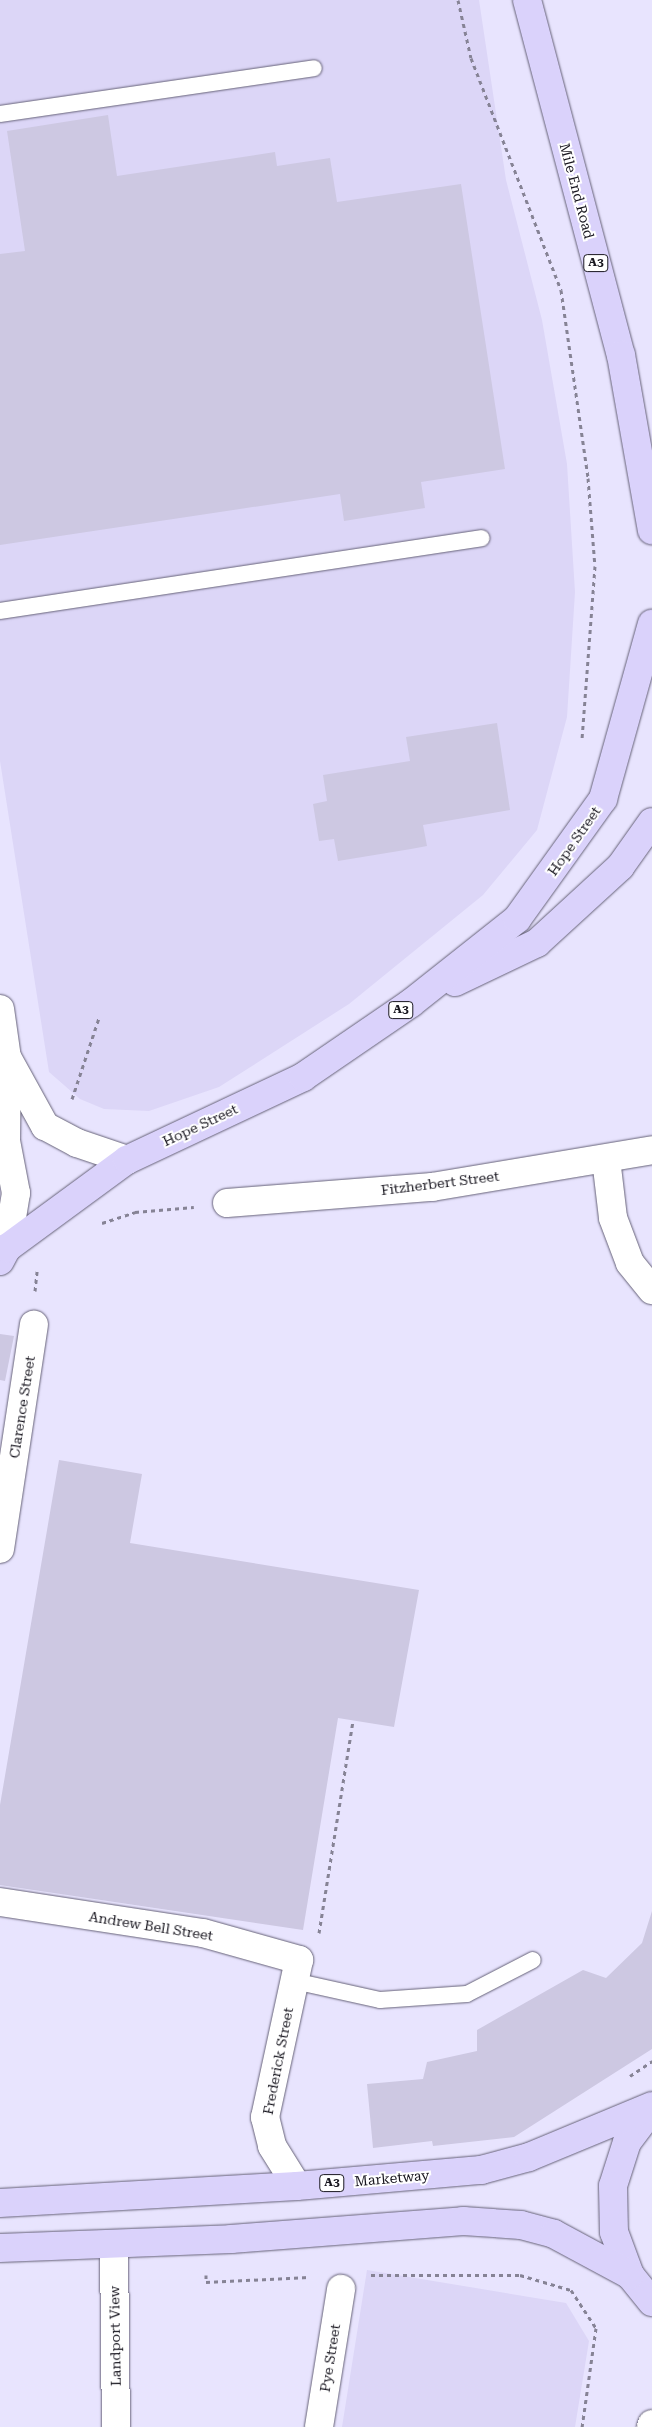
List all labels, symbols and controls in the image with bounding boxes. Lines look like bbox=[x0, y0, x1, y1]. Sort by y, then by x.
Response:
street label: Mile End Road bbox=[556, 141, 598, 241]
road number: A3 bbox=[582, 254, 610, 272]
street label: Hope Street bbox=[544, 803, 604, 879]
road number: A3 bbox=[387, 1000, 415, 1020]
street label: Hope Street bbox=[160, 1100, 240, 1150]
street label: Fitzherbert Street bbox=[380, 1167, 500, 1199]
street label: Clarence Street bbox=[6, 1355, 38, 1459]
street label: Andrew Bell Street bbox=[88, 1908, 214, 1944]
street label: Frederick Street bbox=[259, 2006, 297, 2116]
street label: Marketway bbox=[354, 2166, 430, 2190]
road number: A3 bbox=[318, 2174, 346, 2192]
street label: Landport View bbox=[106, 2286, 124, 2386]
street label: Pye Street bbox=[316, 2323, 344, 2393]

